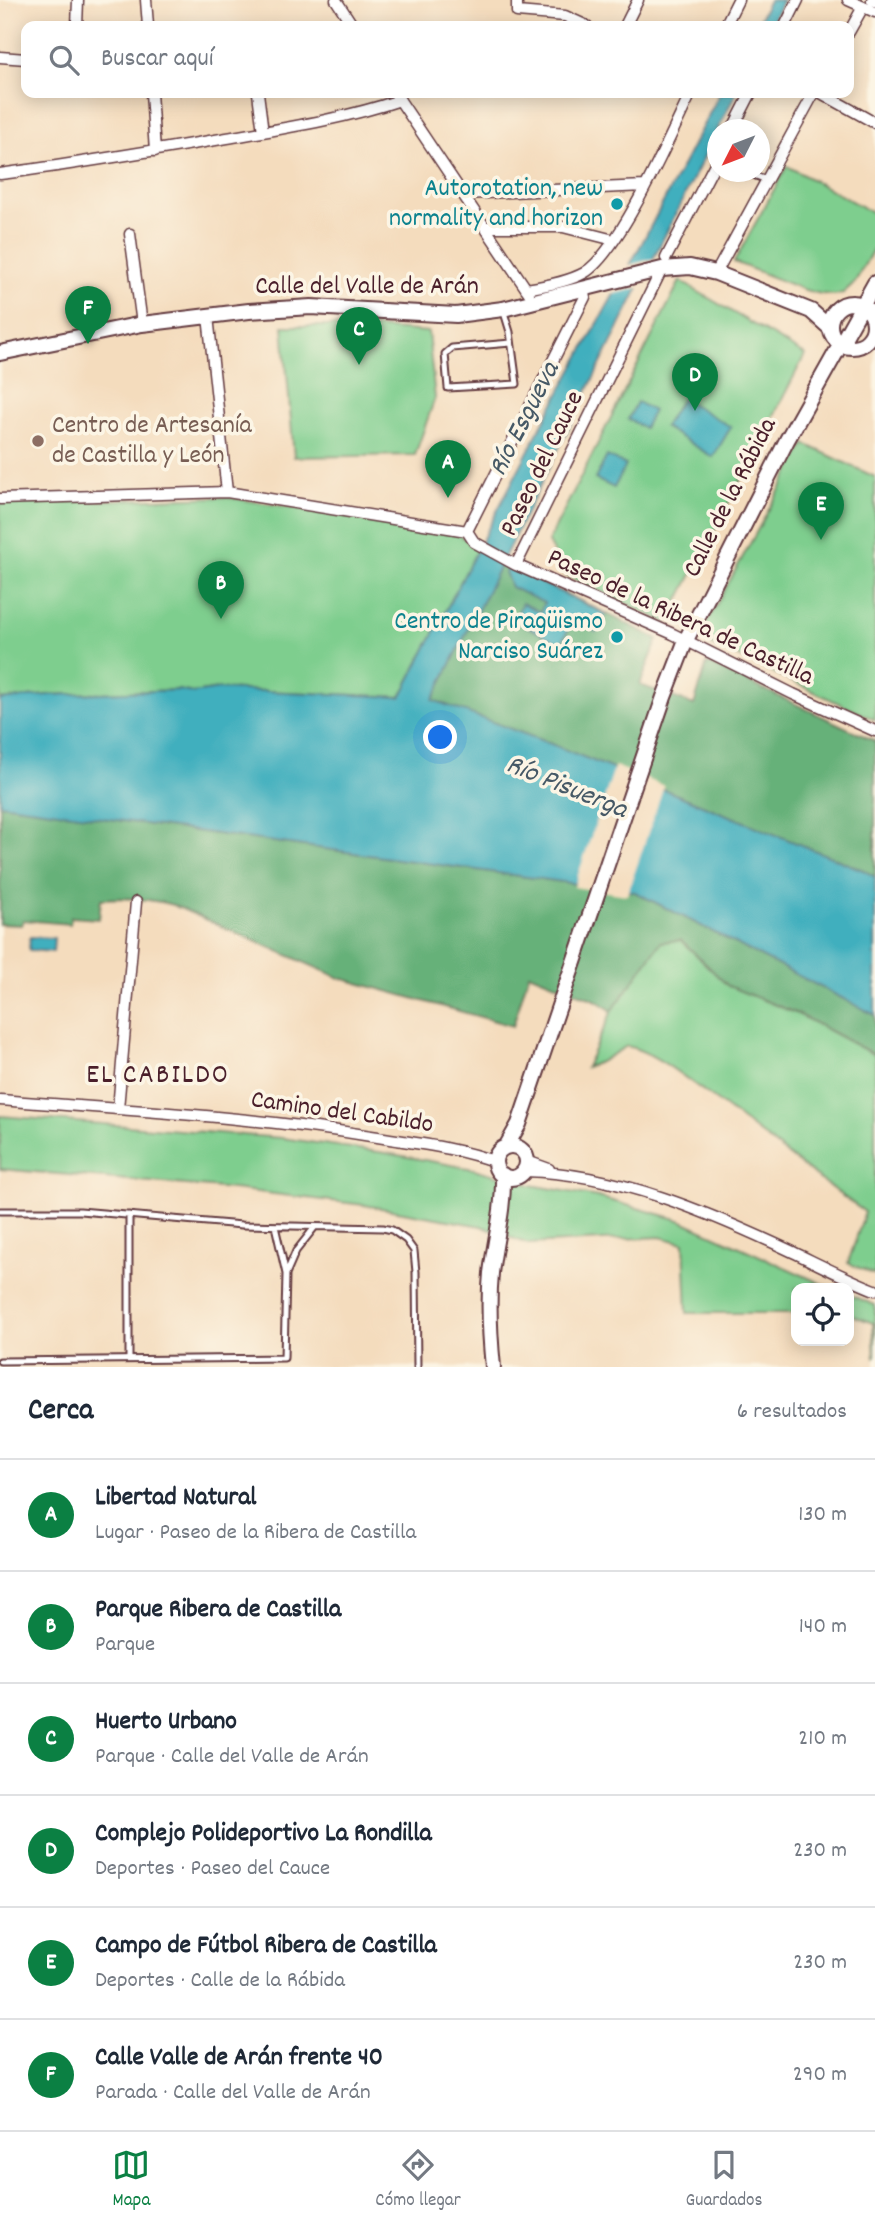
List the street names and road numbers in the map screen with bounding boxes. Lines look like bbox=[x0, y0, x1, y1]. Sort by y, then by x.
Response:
street label: Calle del Valle de Arán bbox=[255, 269, 479, 306]
street label: Paseo del Cauce bbox=[492, 385, 594, 543]
street label: Calle de la Rábida bbox=[675, 411, 788, 584]
street label: Paseo de la Ribera de Castilla bbox=[541, 540, 820, 696]
street label: Camino del Cabildo bbox=[248, 1082, 436, 1144]

